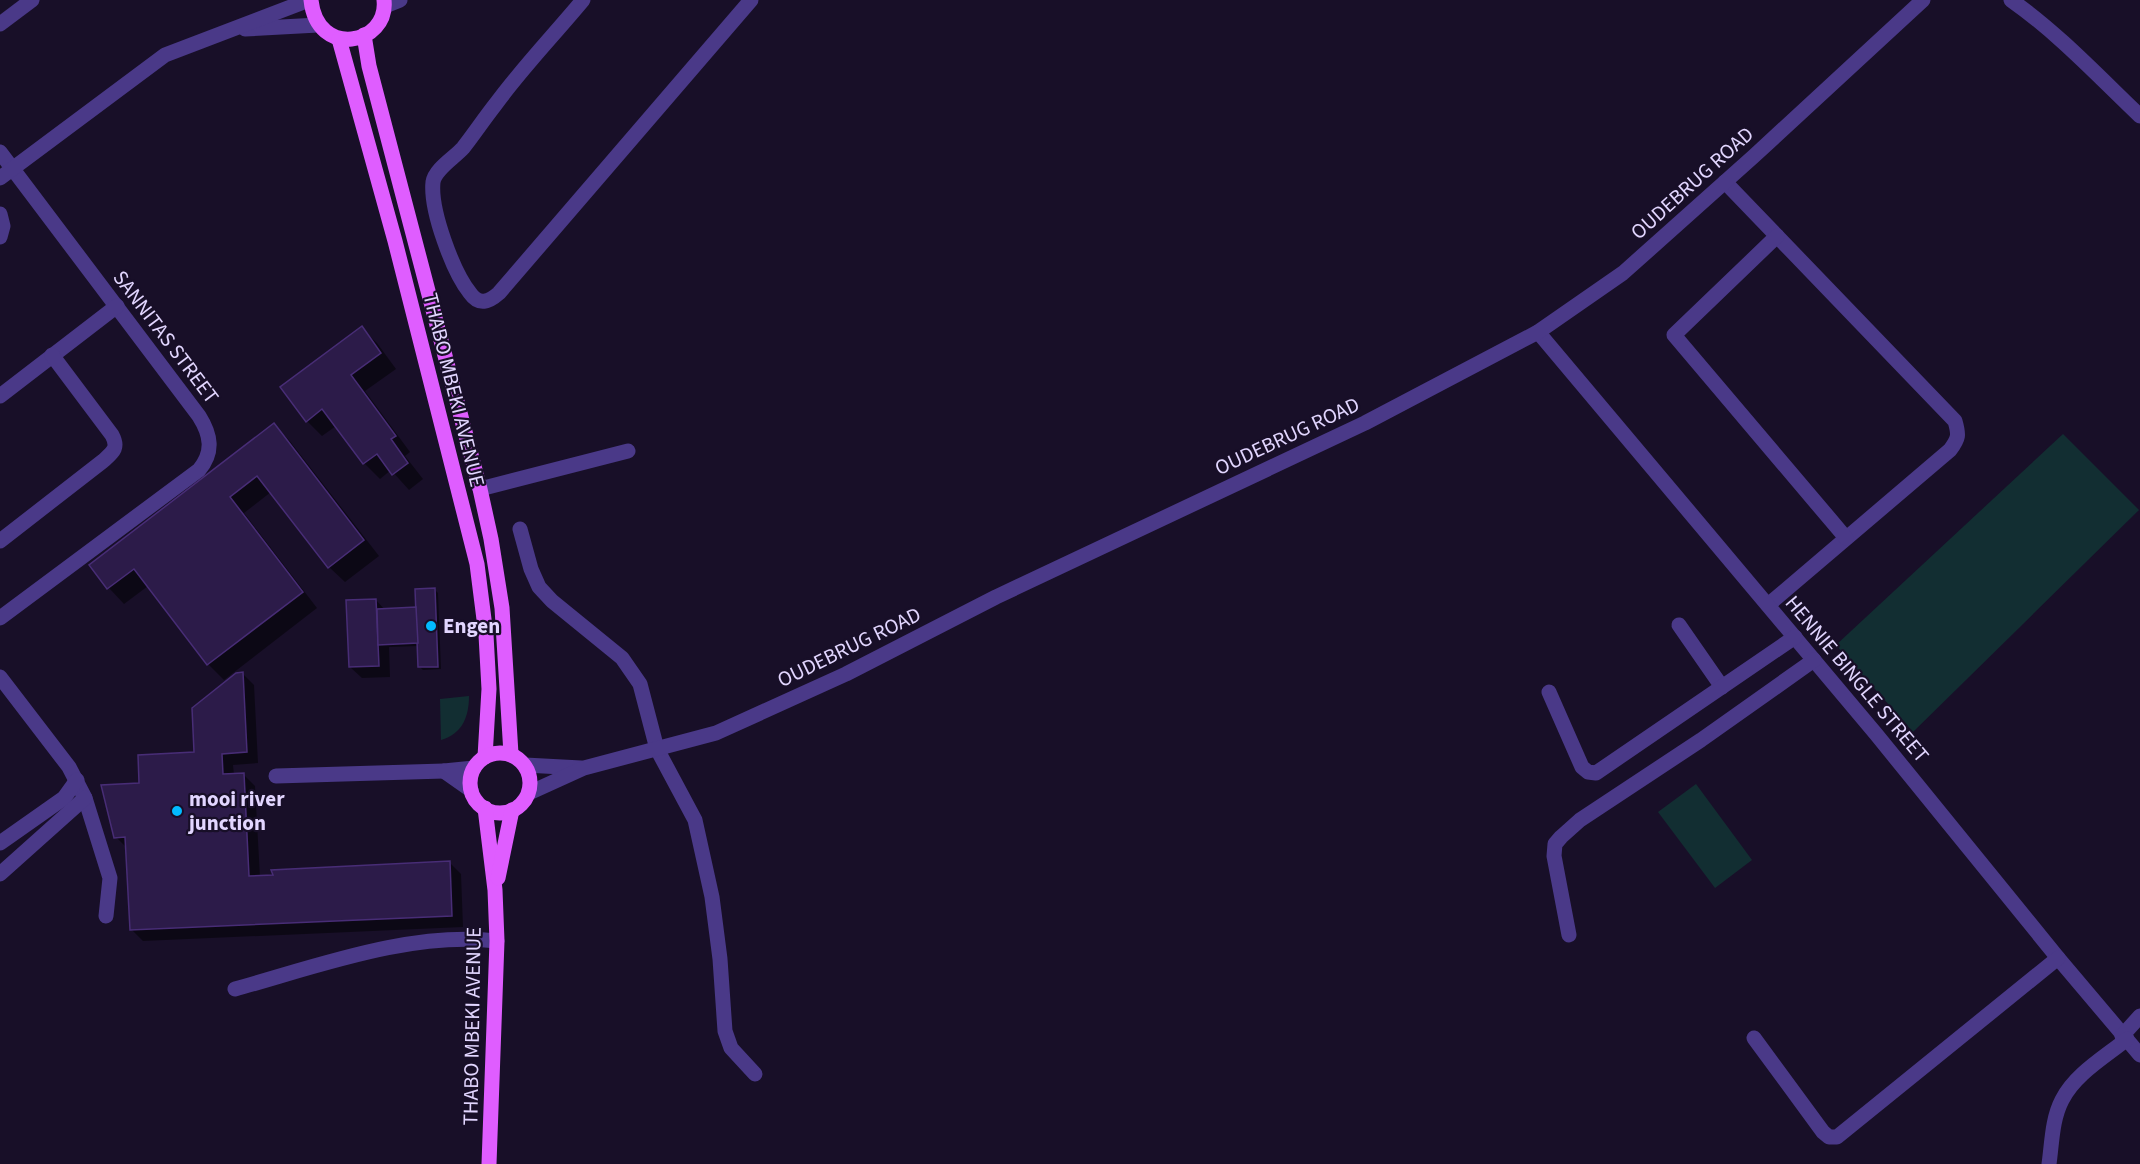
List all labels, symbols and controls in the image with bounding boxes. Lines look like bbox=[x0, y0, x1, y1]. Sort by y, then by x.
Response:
street label: OUDEBRUG ROAD bbox=[1624, 119, 1760, 247]
street label: SANNITAS STREET bbox=[106, 264, 226, 410]
street label: THABO MBEKI AVENUE bbox=[415, 290, 493, 490]
street label: OUDEBRUG ROAD bbox=[1210, 389, 1364, 483]
street label: HENNIE BINGLE STREET bbox=[1778, 589, 1936, 769]
street label: OUDEBRUG ROAD bbox=[772, 599, 926, 695]
place label: Engen bbox=[443, 611, 500, 641]
marker: Engen bbox=[424, 619, 438, 633]
place label: mooi river junction bbox=[187, 784, 285, 838]
marker: mooi river junction bbox=[170, 804, 184, 818]
street label: THABO MBEKI AVENUE bbox=[455, 926, 489, 1126]

